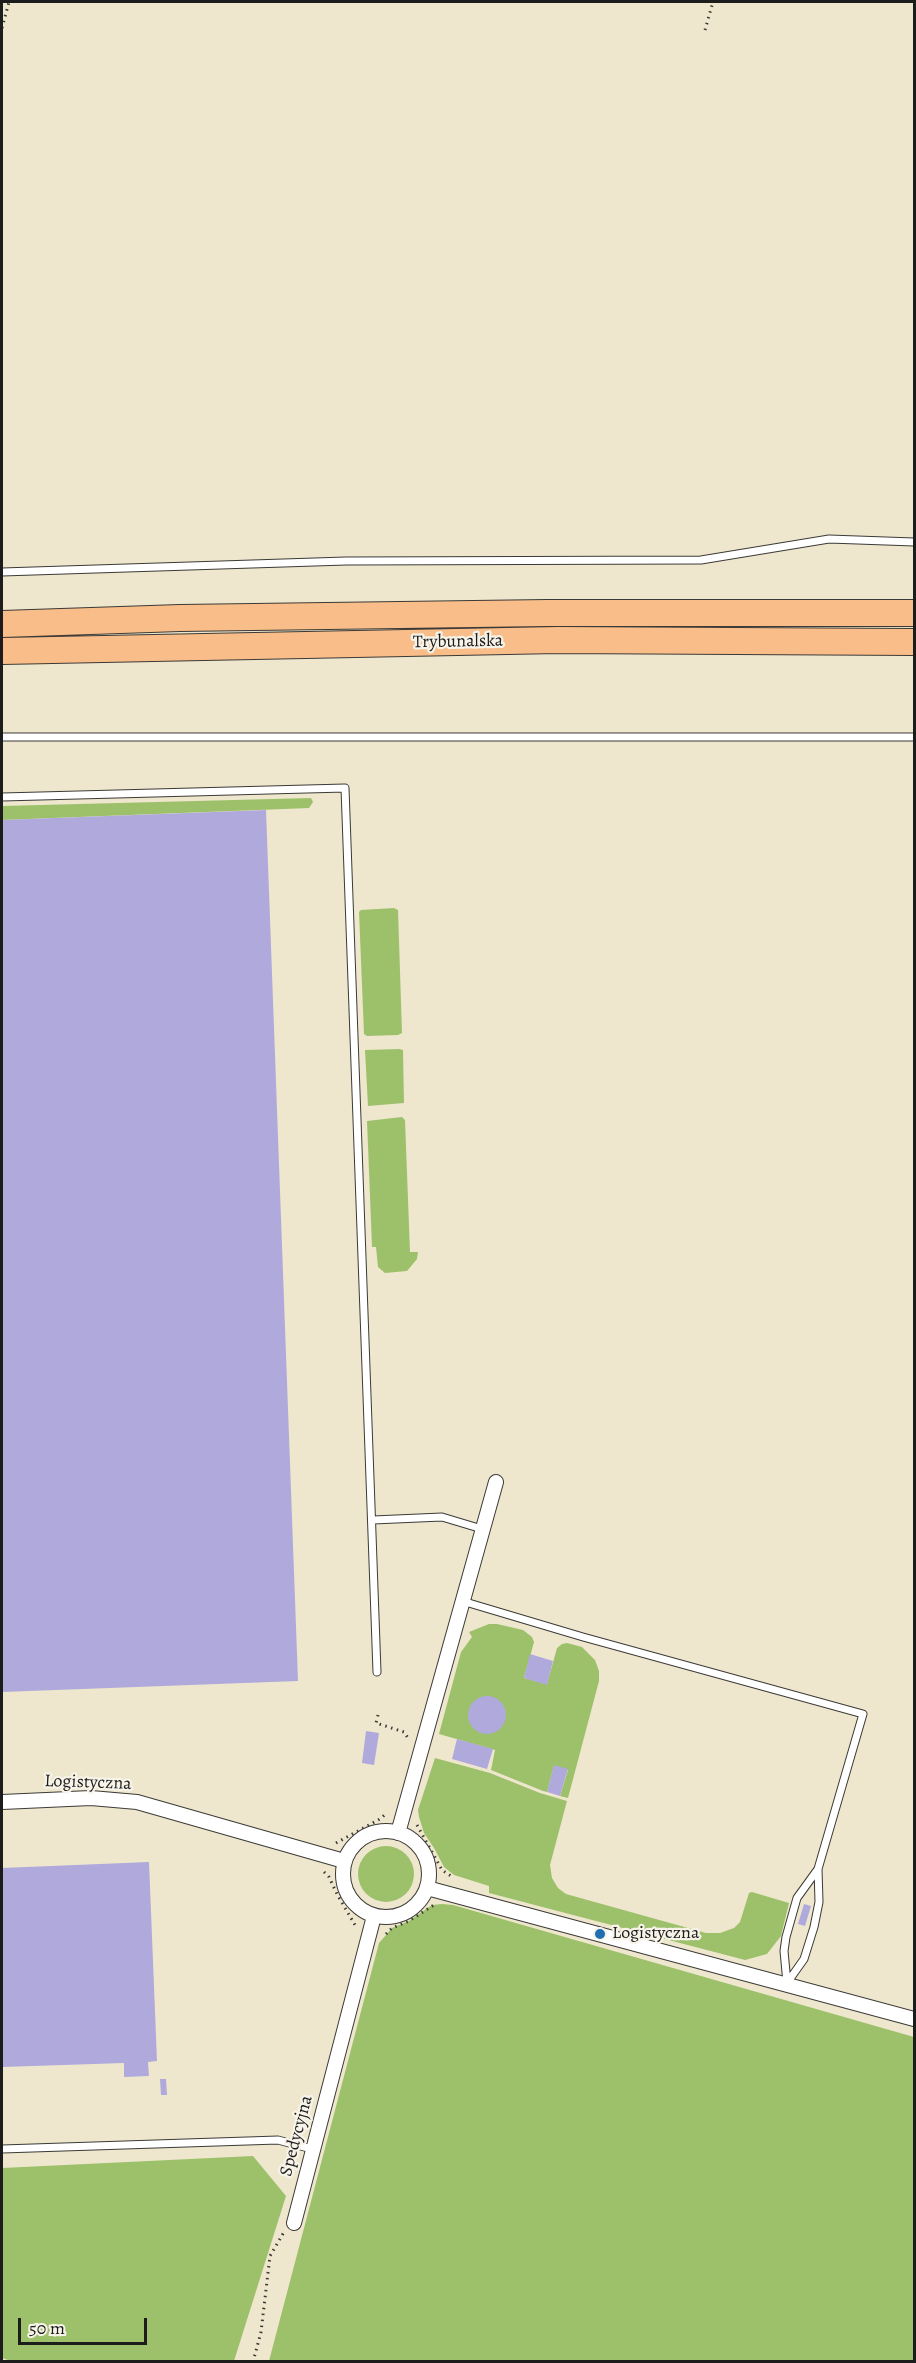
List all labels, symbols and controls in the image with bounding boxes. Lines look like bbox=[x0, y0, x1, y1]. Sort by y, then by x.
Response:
street label: Trybunalska bbox=[413, 630, 503, 654]
street label: Logistyczna bbox=[44, 1771, 132, 1795]
place label: Logistyczna bbox=[612, 1923, 699, 1945]
marker: Logistyczna bbox=[593, 1927, 607, 1941]
street label: Spedycyjna bbox=[276, 2093, 318, 2179]
scale bar bbox=[21, 2306, 150, 2344]
text: 50 m bbox=[29, 2316, 65, 2340]

